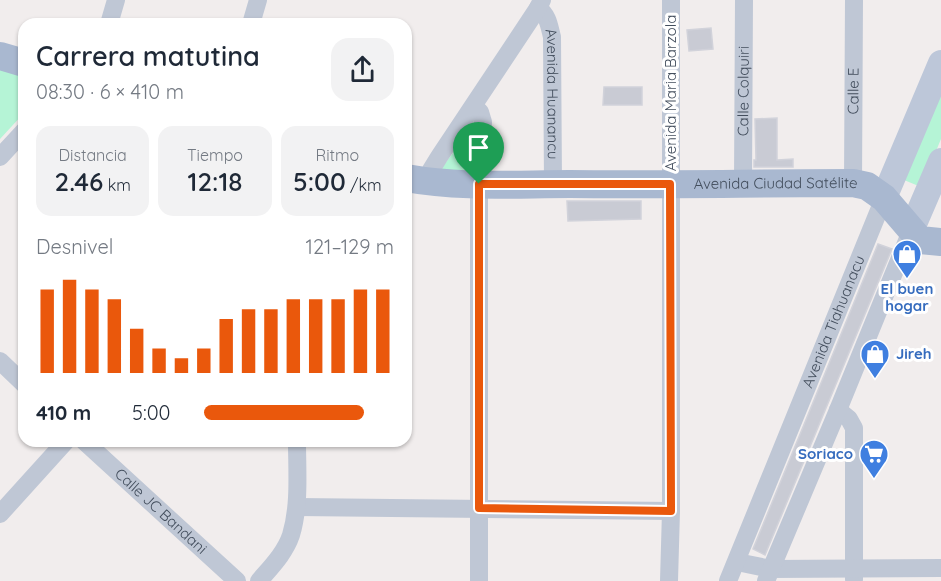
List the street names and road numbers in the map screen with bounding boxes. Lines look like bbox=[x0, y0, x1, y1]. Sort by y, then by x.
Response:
street label: Avenida Maria Barzola bbox=[661, 15, 680, 171]
street label: Avenida Huanancu bbox=[541, 26, 563, 160]
street label: Calle Colquiri bbox=[733, 46, 753, 136]
street label: Calle E bbox=[843, 68, 863, 114]
street label: Avenida Ciudad Satélite bbox=[694, 172, 860, 193]
street label: Avenida Tiahuanacu bbox=[798, 252, 869, 391]
street label: Calle JC Bandani bbox=[111, 464, 211, 558]

